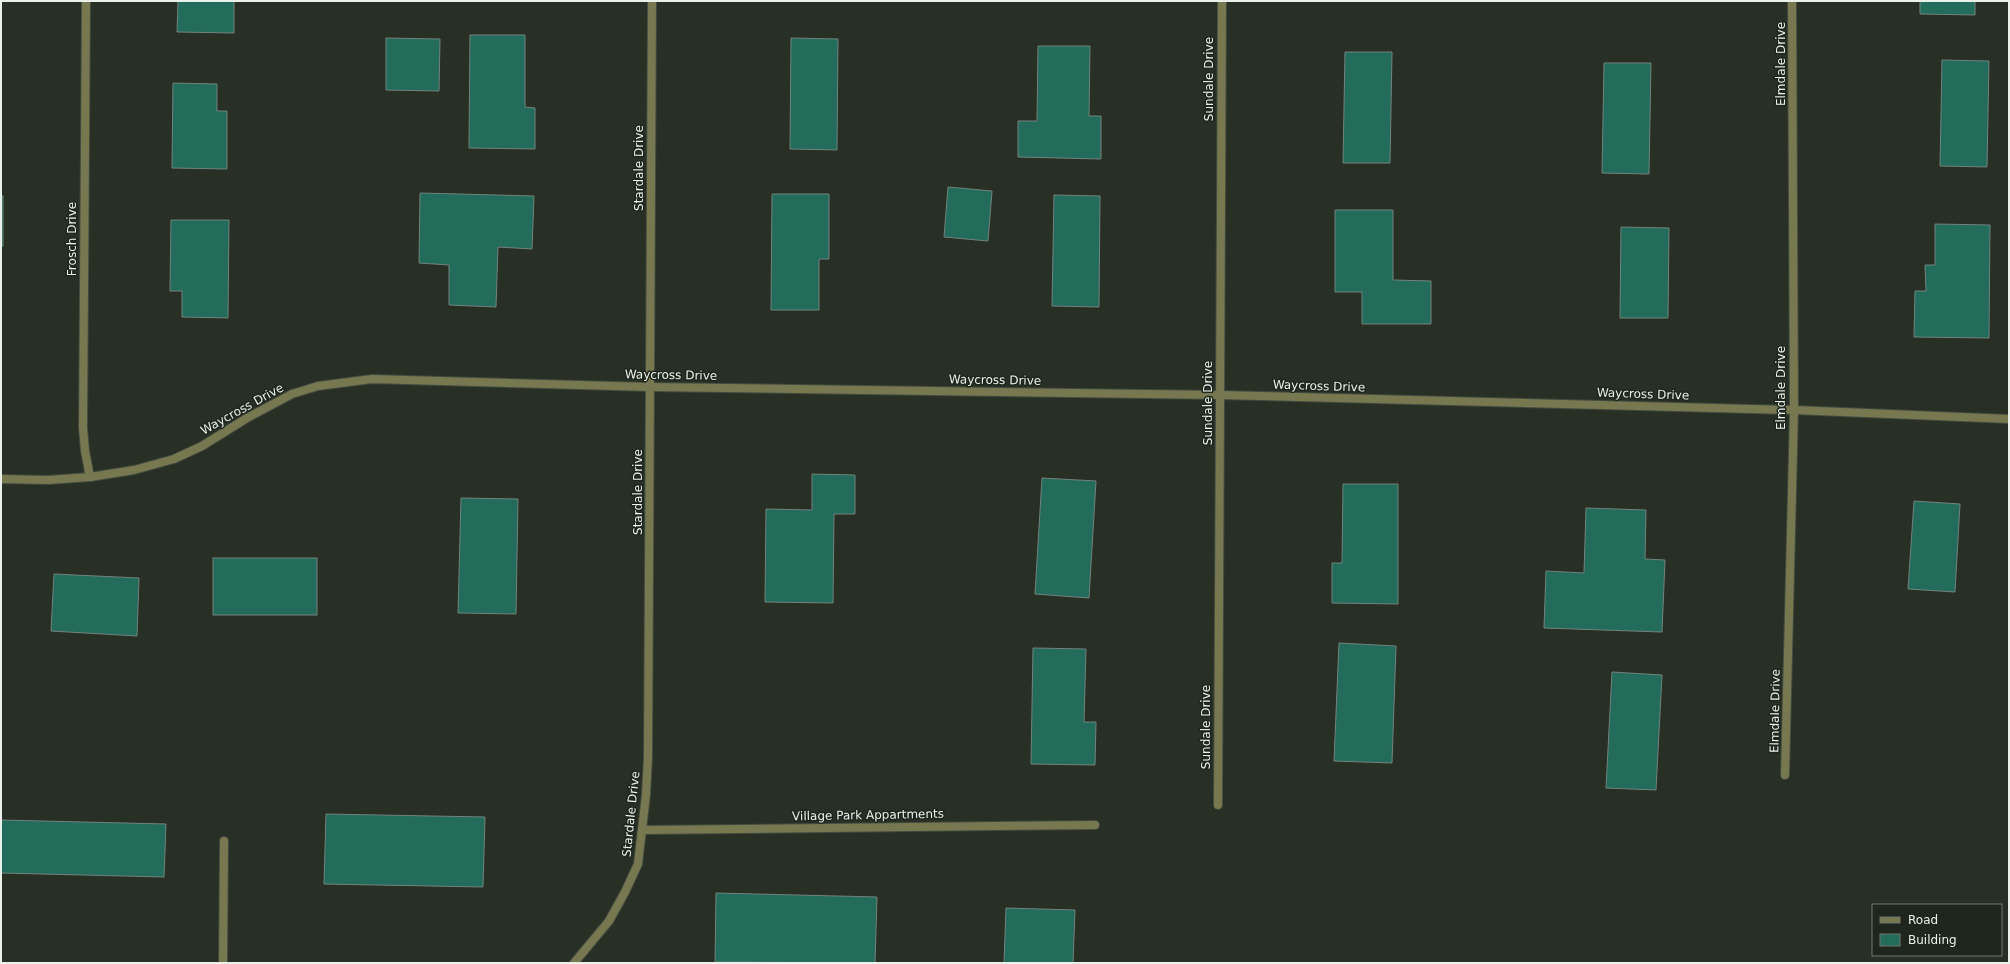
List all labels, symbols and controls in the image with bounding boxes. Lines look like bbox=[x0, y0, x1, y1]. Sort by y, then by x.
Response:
street label: Elmdale Drive bbox=[1774, 22, 1788, 106]
street label: Sundale Drive bbox=[1202, 37, 1216, 121]
street label: Stardale Drive bbox=[632, 125, 646, 211]
street label: Frosch Drive bbox=[65, 202, 79, 276]
street label: Elmdale Drive bbox=[1774, 346, 1788, 430]
street label: Sundale Drive bbox=[1201, 361, 1215, 445]
street label: Waycross Drive bbox=[625, 367, 717, 383]
street label: Waycross Drive bbox=[949, 372, 1041, 388]
street label: Waycross Drive bbox=[1273, 377, 1365, 395]
street label: Waycross Drive bbox=[198, 380, 286, 438]
street label: Waycross Drive bbox=[1597, 385, 1689, 403]
street label: Stardale Drive bbox=[631, 449, 645, 535]
street label: Elmdale Drive bbox=[1767, 669, 1783, 753]
street label: Sundale Drive bbox=[1199, 685, 1213, 769]
street label: Stardale Drive bbox=[620, 771, 642, 857]
street label: Village Park Appartments bbox=[792, 807, 944, 823]
legend bbox=[1872, 904, 2002, 956]
text: Road bbox=[1908, 913, 1938, 927]
text: Building bbox=[1908, 933, 1957, 947]

